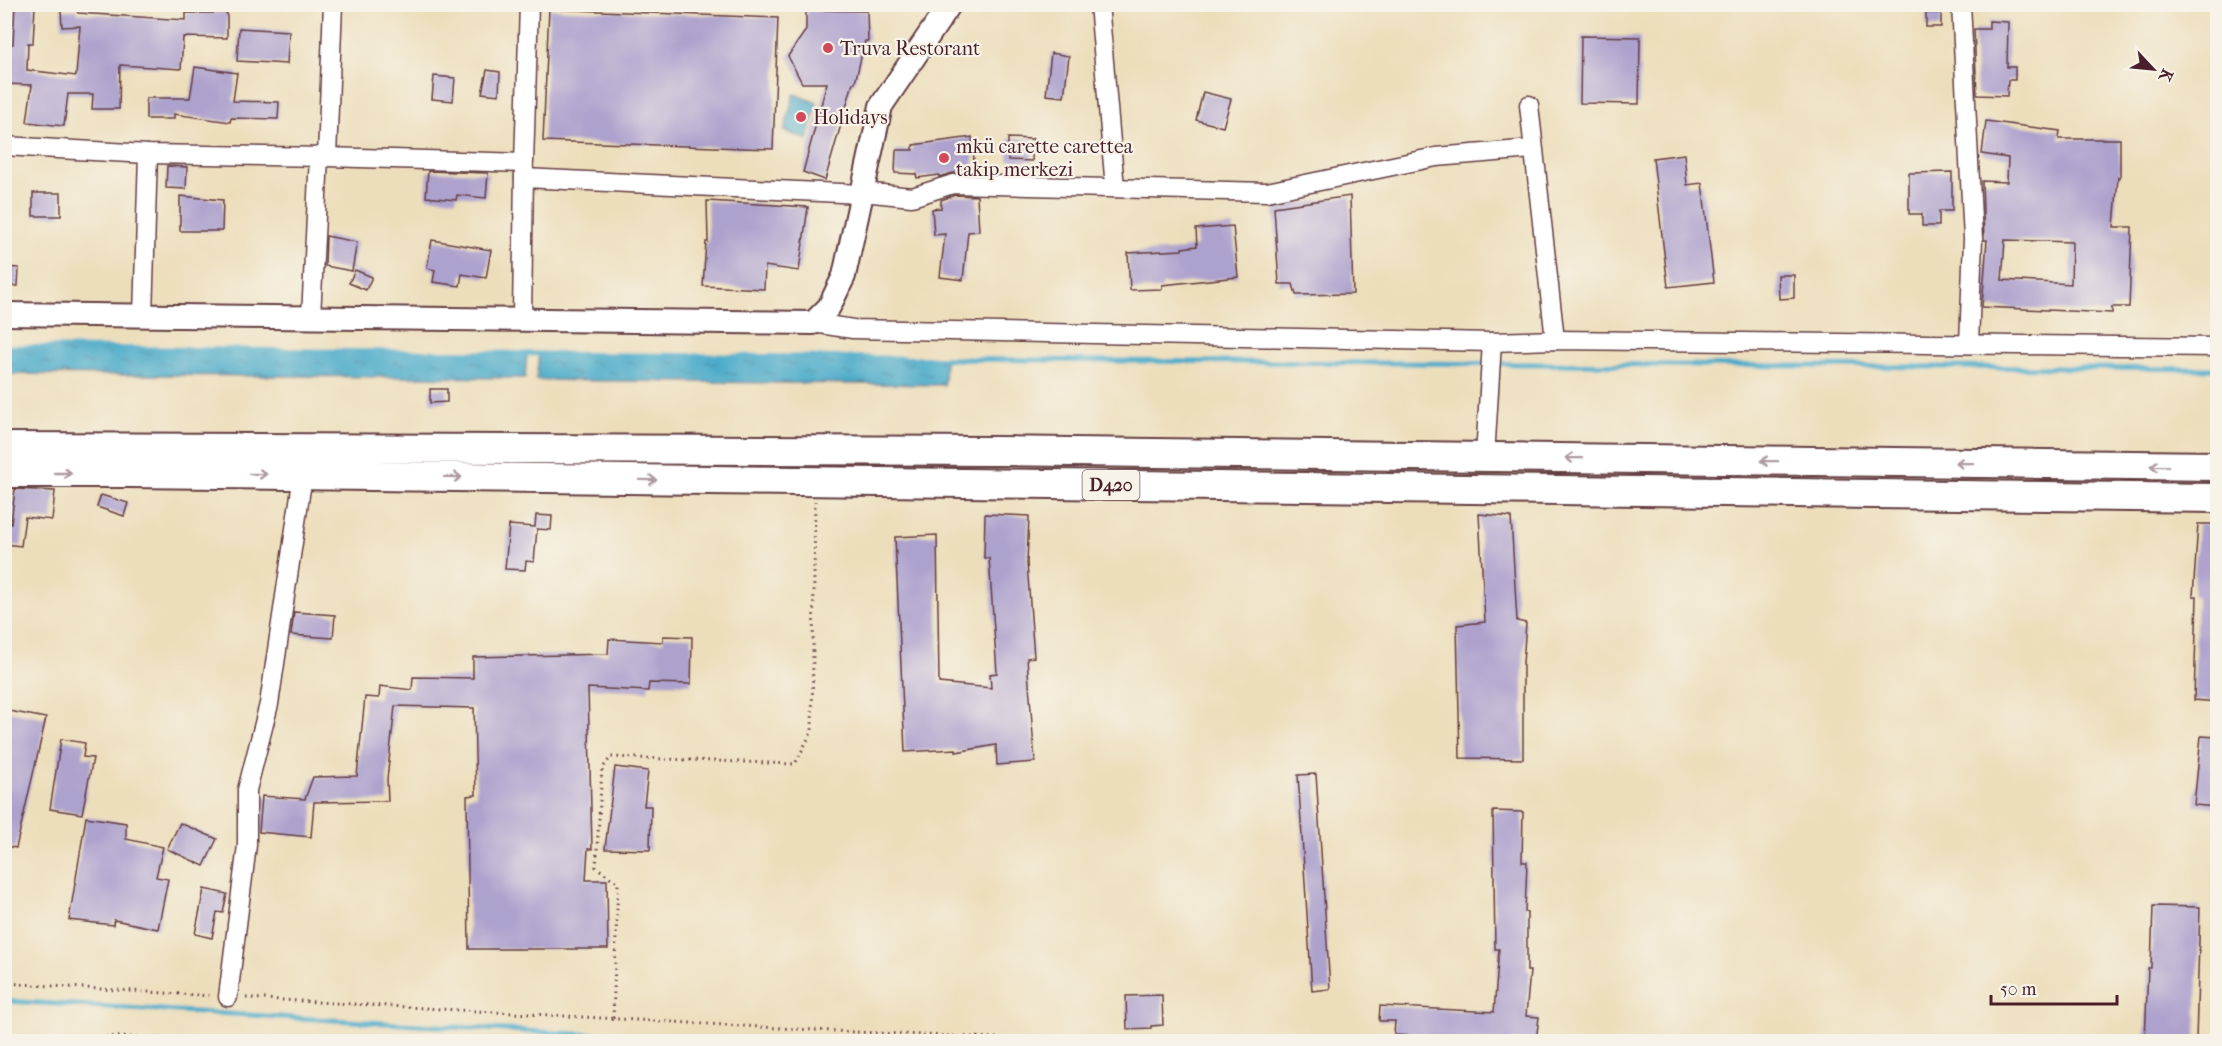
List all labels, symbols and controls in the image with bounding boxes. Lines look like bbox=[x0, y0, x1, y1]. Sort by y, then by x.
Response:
place label: Truva Restorant bbox=[840, 37, 980, 60]
north arrow bbox=[2123, 39, 2183, 99]
marker: Truva Restorant bbox=[821, 41, 835, 55]
text: K bbox=[2154, 66, 2177, 86]
place label: Holidays bbox=[813, 106, 888, 129]
marker: Holidays bbox=[794, 110, 808, 124]
place label: mkü carette carettea takip merkezi bbox=[956, 135, 1134, 181]
marker: mkü carette carettea takip merkezi bbox=[937, 151, 951, 165]
one-way arrow bbox=[1565, 452, 1585, 464]
one-way arrow bbox=[1760, 455, 1780, 467]
one-way arrow bbox=[1955, 457, 1975, 469]
one-way arrow bbox=[2150, 460, 2170, 472]
one-way arrow bbox=[52, 467, 72, 479]
one-way arrow bbox=[247, 469, 267, 480]
road number: D420 bbox=[1082, 470, 1140, 500]
one-way arrow bbox=[442, 471, 462, 483]
one-way arrow bbox=[637, 474, 657, 485]
scale bar bbox=[1991, 968, 2117, 1006]
text: 50 m bbox=[2000, 979, 2037, 1000]

